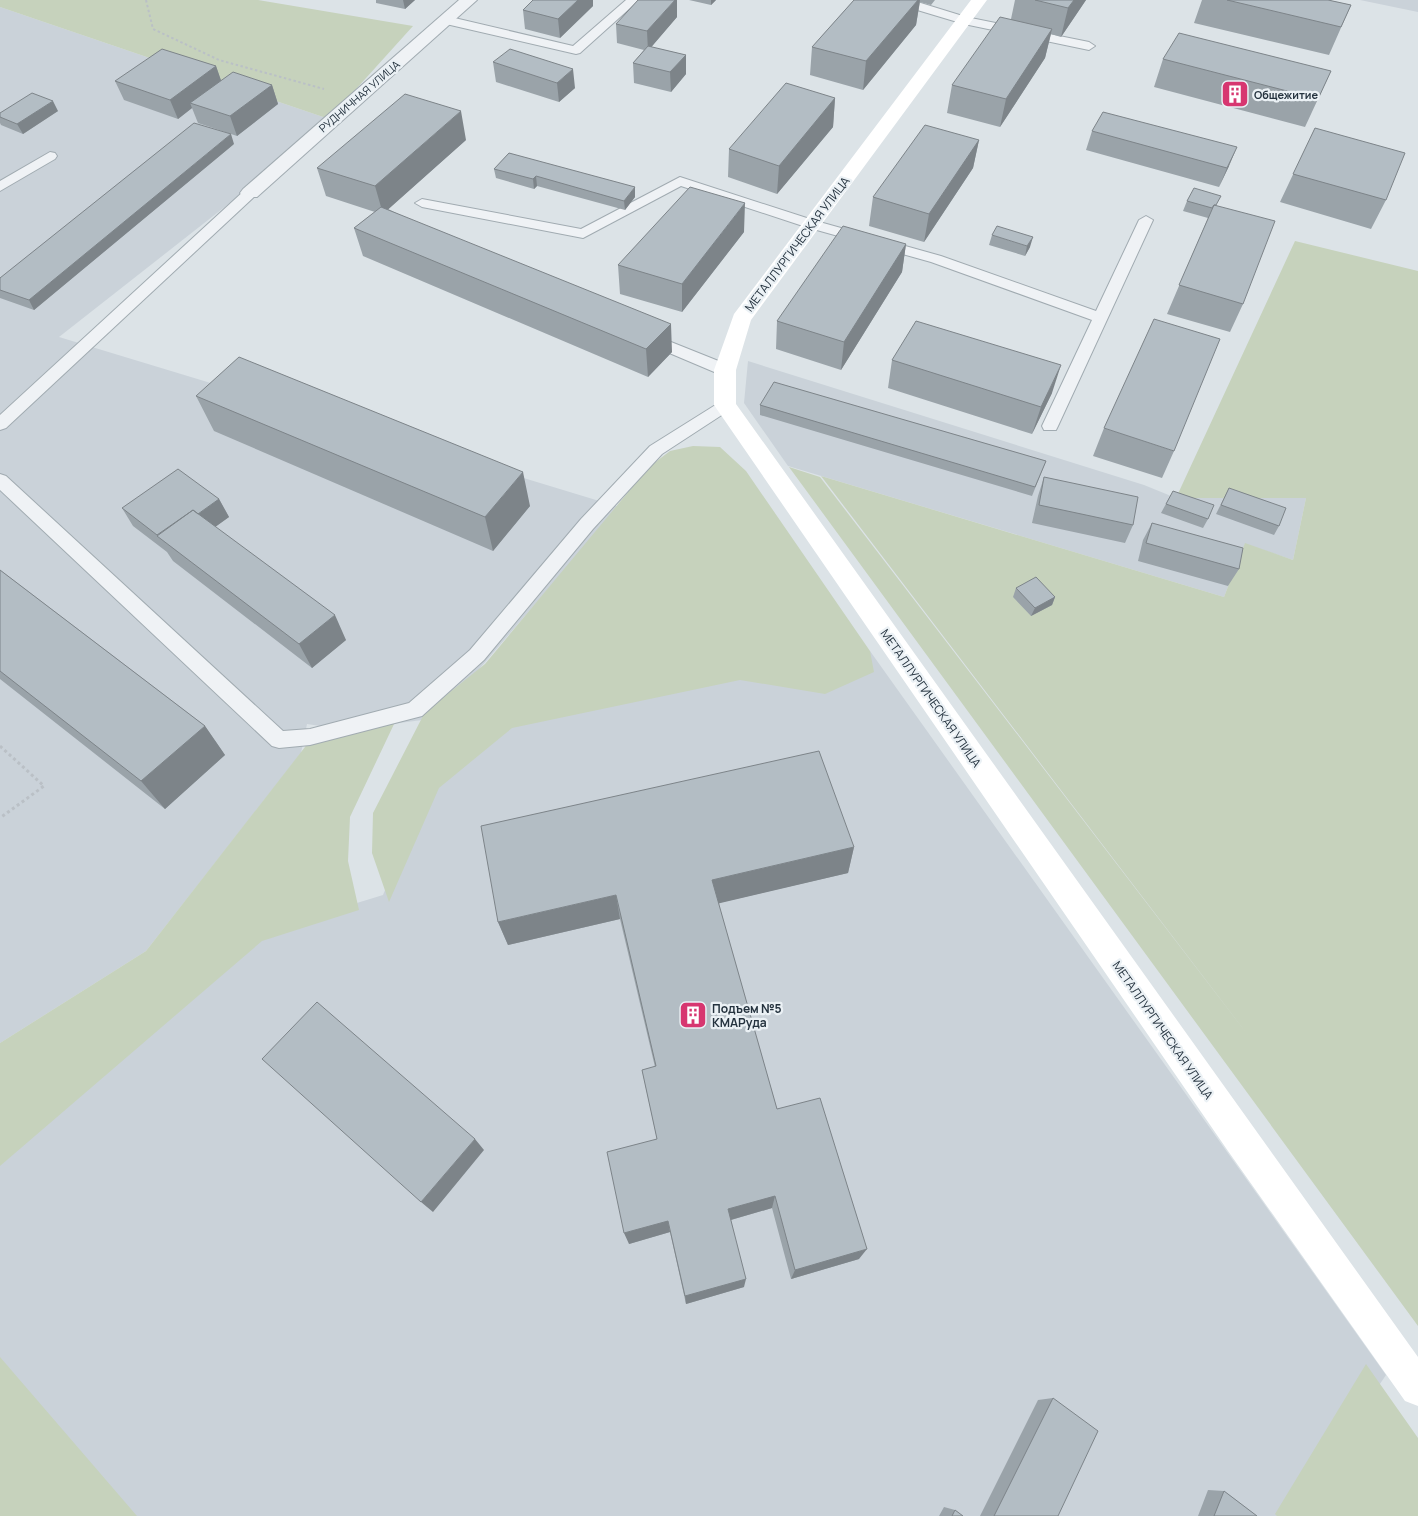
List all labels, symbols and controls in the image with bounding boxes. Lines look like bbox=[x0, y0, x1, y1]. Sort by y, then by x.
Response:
street label: РУДНИЧНАЯ УЛИЦА bbox=[315, 57, 403, 135]
building icon: Общежитие bbox=[1220, 79, 1250, 109]
place label: Общежитие bbox=[1254, 87, 1318, 102]
street label: МЕТАЛЛУРГИЧЕСКАЯ УЛИЦА bbox=[741, 173, 854, 315]
street label: МЕТАЛЛУРГИЧЕСКАЯ УЛИЦА bbox=[877, 626, 985, 771]
street label: МЕТАЛЛУРГИЧЕСКАЯ УЛИЦА bbox=[1109, 958, 1217, 1103]
building icon: Подъем №5 КМАРуда bbox=[678, 1000, 708, 1030]
place label: Подъем №5 КМАРуда bbox=[712, 1000, 782, 1031]

